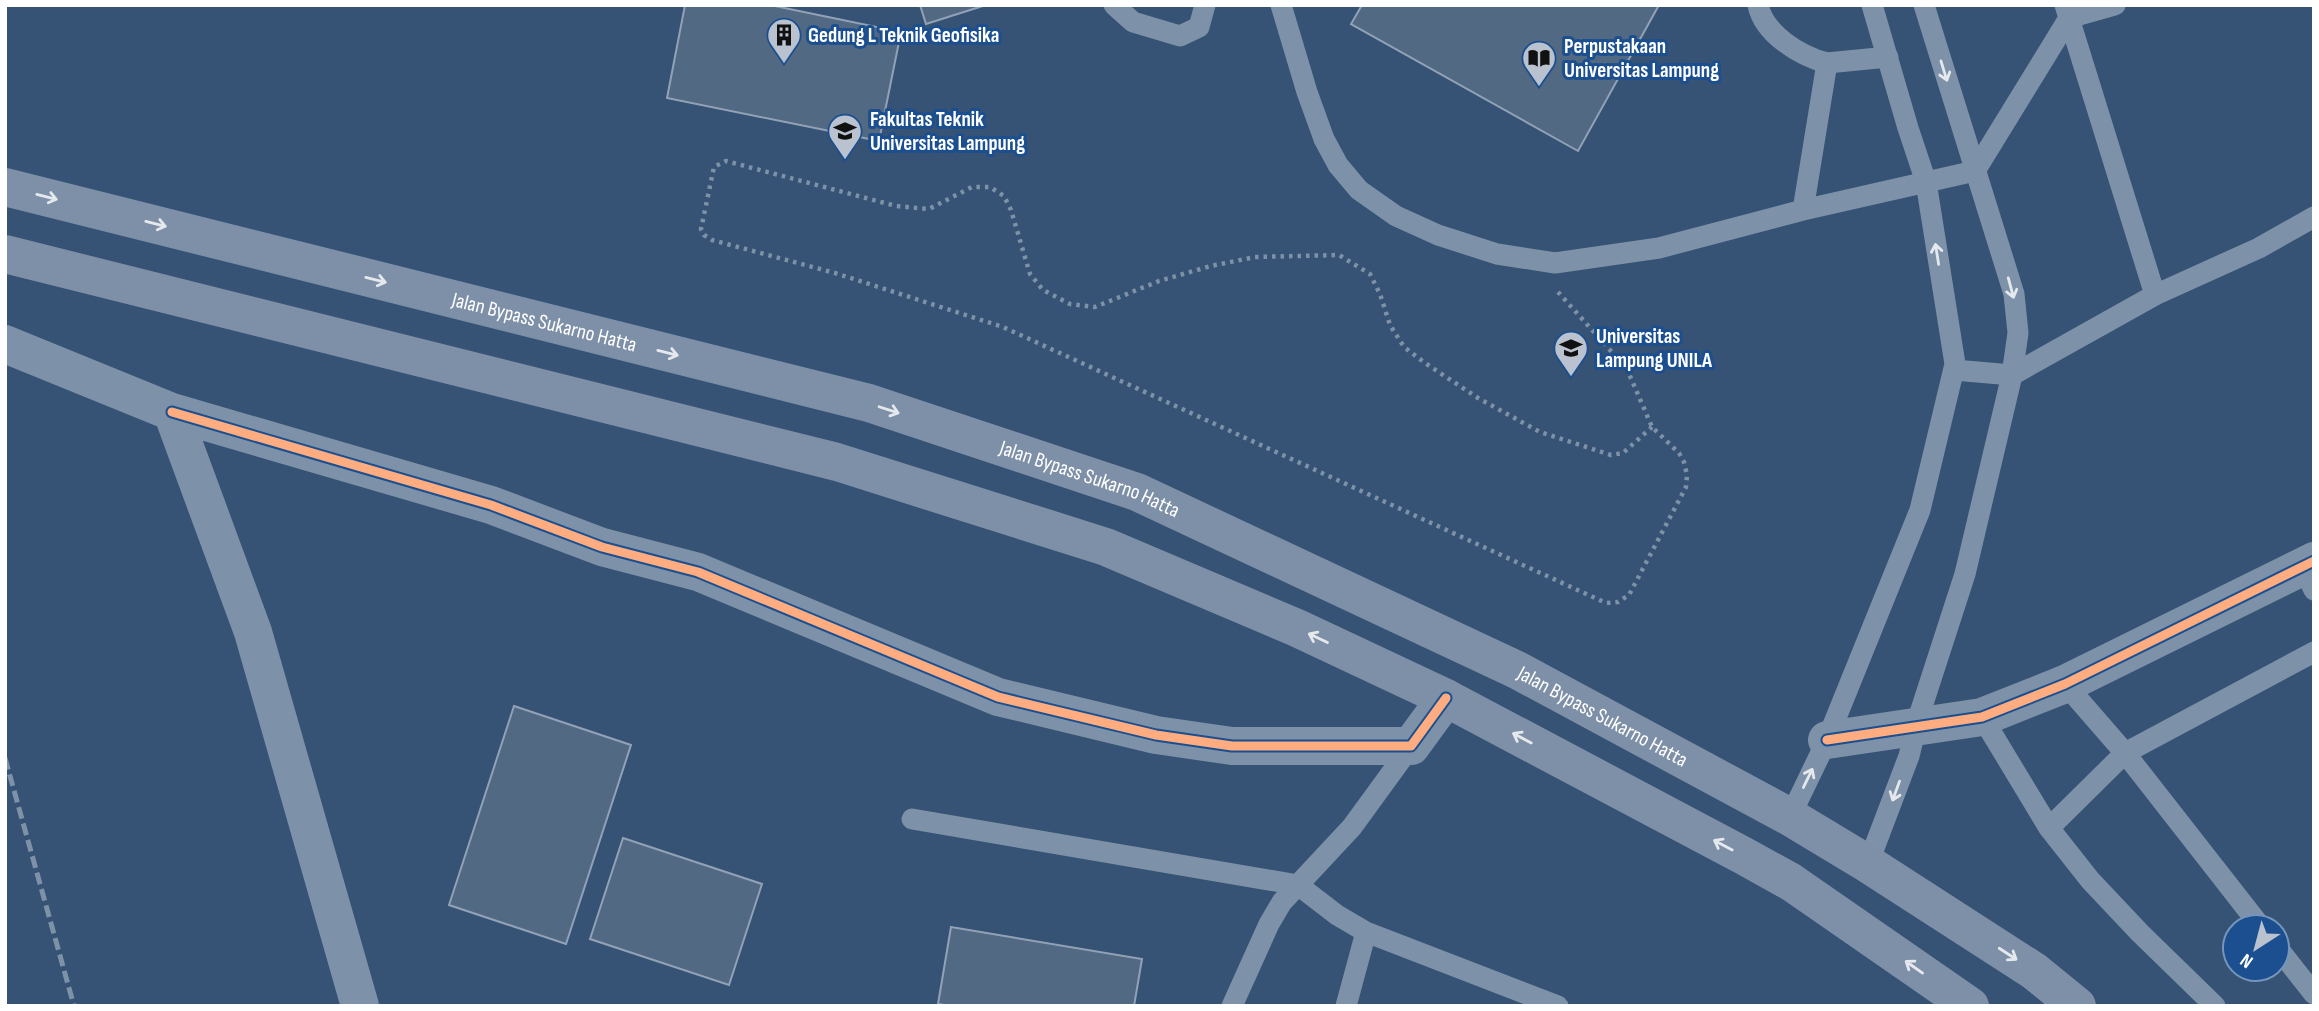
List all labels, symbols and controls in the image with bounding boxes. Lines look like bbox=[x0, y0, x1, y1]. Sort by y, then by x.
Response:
building icon: Gedung L Teknik Geofisika bbox=[765, 16, 803, 65]
place label: Gedung L Teknik Geofisika bbox=[808, 23, 999, 48]
place label: Perpustakaan Universitas Lampung bbox=[1564, 34, 1719, 83]
library icon: Perpustakaan Universitas Lampung bbox=[1520, 39, 1558, 88]
one-way arrow bbox=[1939, 59, 1952, 81]
place label: Fakultas Teknik Universitas Lampung bbox=[870, 107, 1025, 156]
school or university icon: Fakultas Teknik Universitas Lampung bbox=[826, 112, 864, 161]
one-way arrow bbox=[36, 191, 58, 204]
one-way arrow bbox=[144, 218, 167, 231]
one-way arrow bbox=[1930, 243, 1943, 266]
one-way arrow bbox=[365, 274, 387, 287]
one-way arrow bbox=[2006, 277, 2019, 299]
street label: Jalan Bypass Sukarno Hatta bbox=[448, 287, 639, 357]
place label: Universitas Lampung UNILA bbox=[1596, 324, 1713, 373]
school or university icon: Universitas Lampung UNILA bbox=[1552, 329, 1590, 378]
one-way arrow bbox=[656, 347, 679, 360]
one-way arrow bbox=[877, 405, 899, 417]
street label: Jalan Bypass Sukarno Hatta bbox=[996, 435, 1184, 523]
one-way arrow bbox=[1308, 630, 1329, 644]
street label: Jalan Bypass Sukarno Hatta bbox=[1512, 660, 1692, 773]
one-way arrow bbox=[1512, 731, 1532, 745]
one-way arrow bbox=[1802, 768, 1816, 789]
one-way arrow bbox=[1888, 780, 1901, 802]
one-way arrow bbox=[1713, 837, 1733, 851]
north arrow bbox=[2221, 913, 2291, 983]
one-way arrow bbox=[1998, 947, 2017, 961]
text: N bbox=[2236, 948, 2258, 973]
one-way arrow bbox=[1905, 960, 1924, 974]

